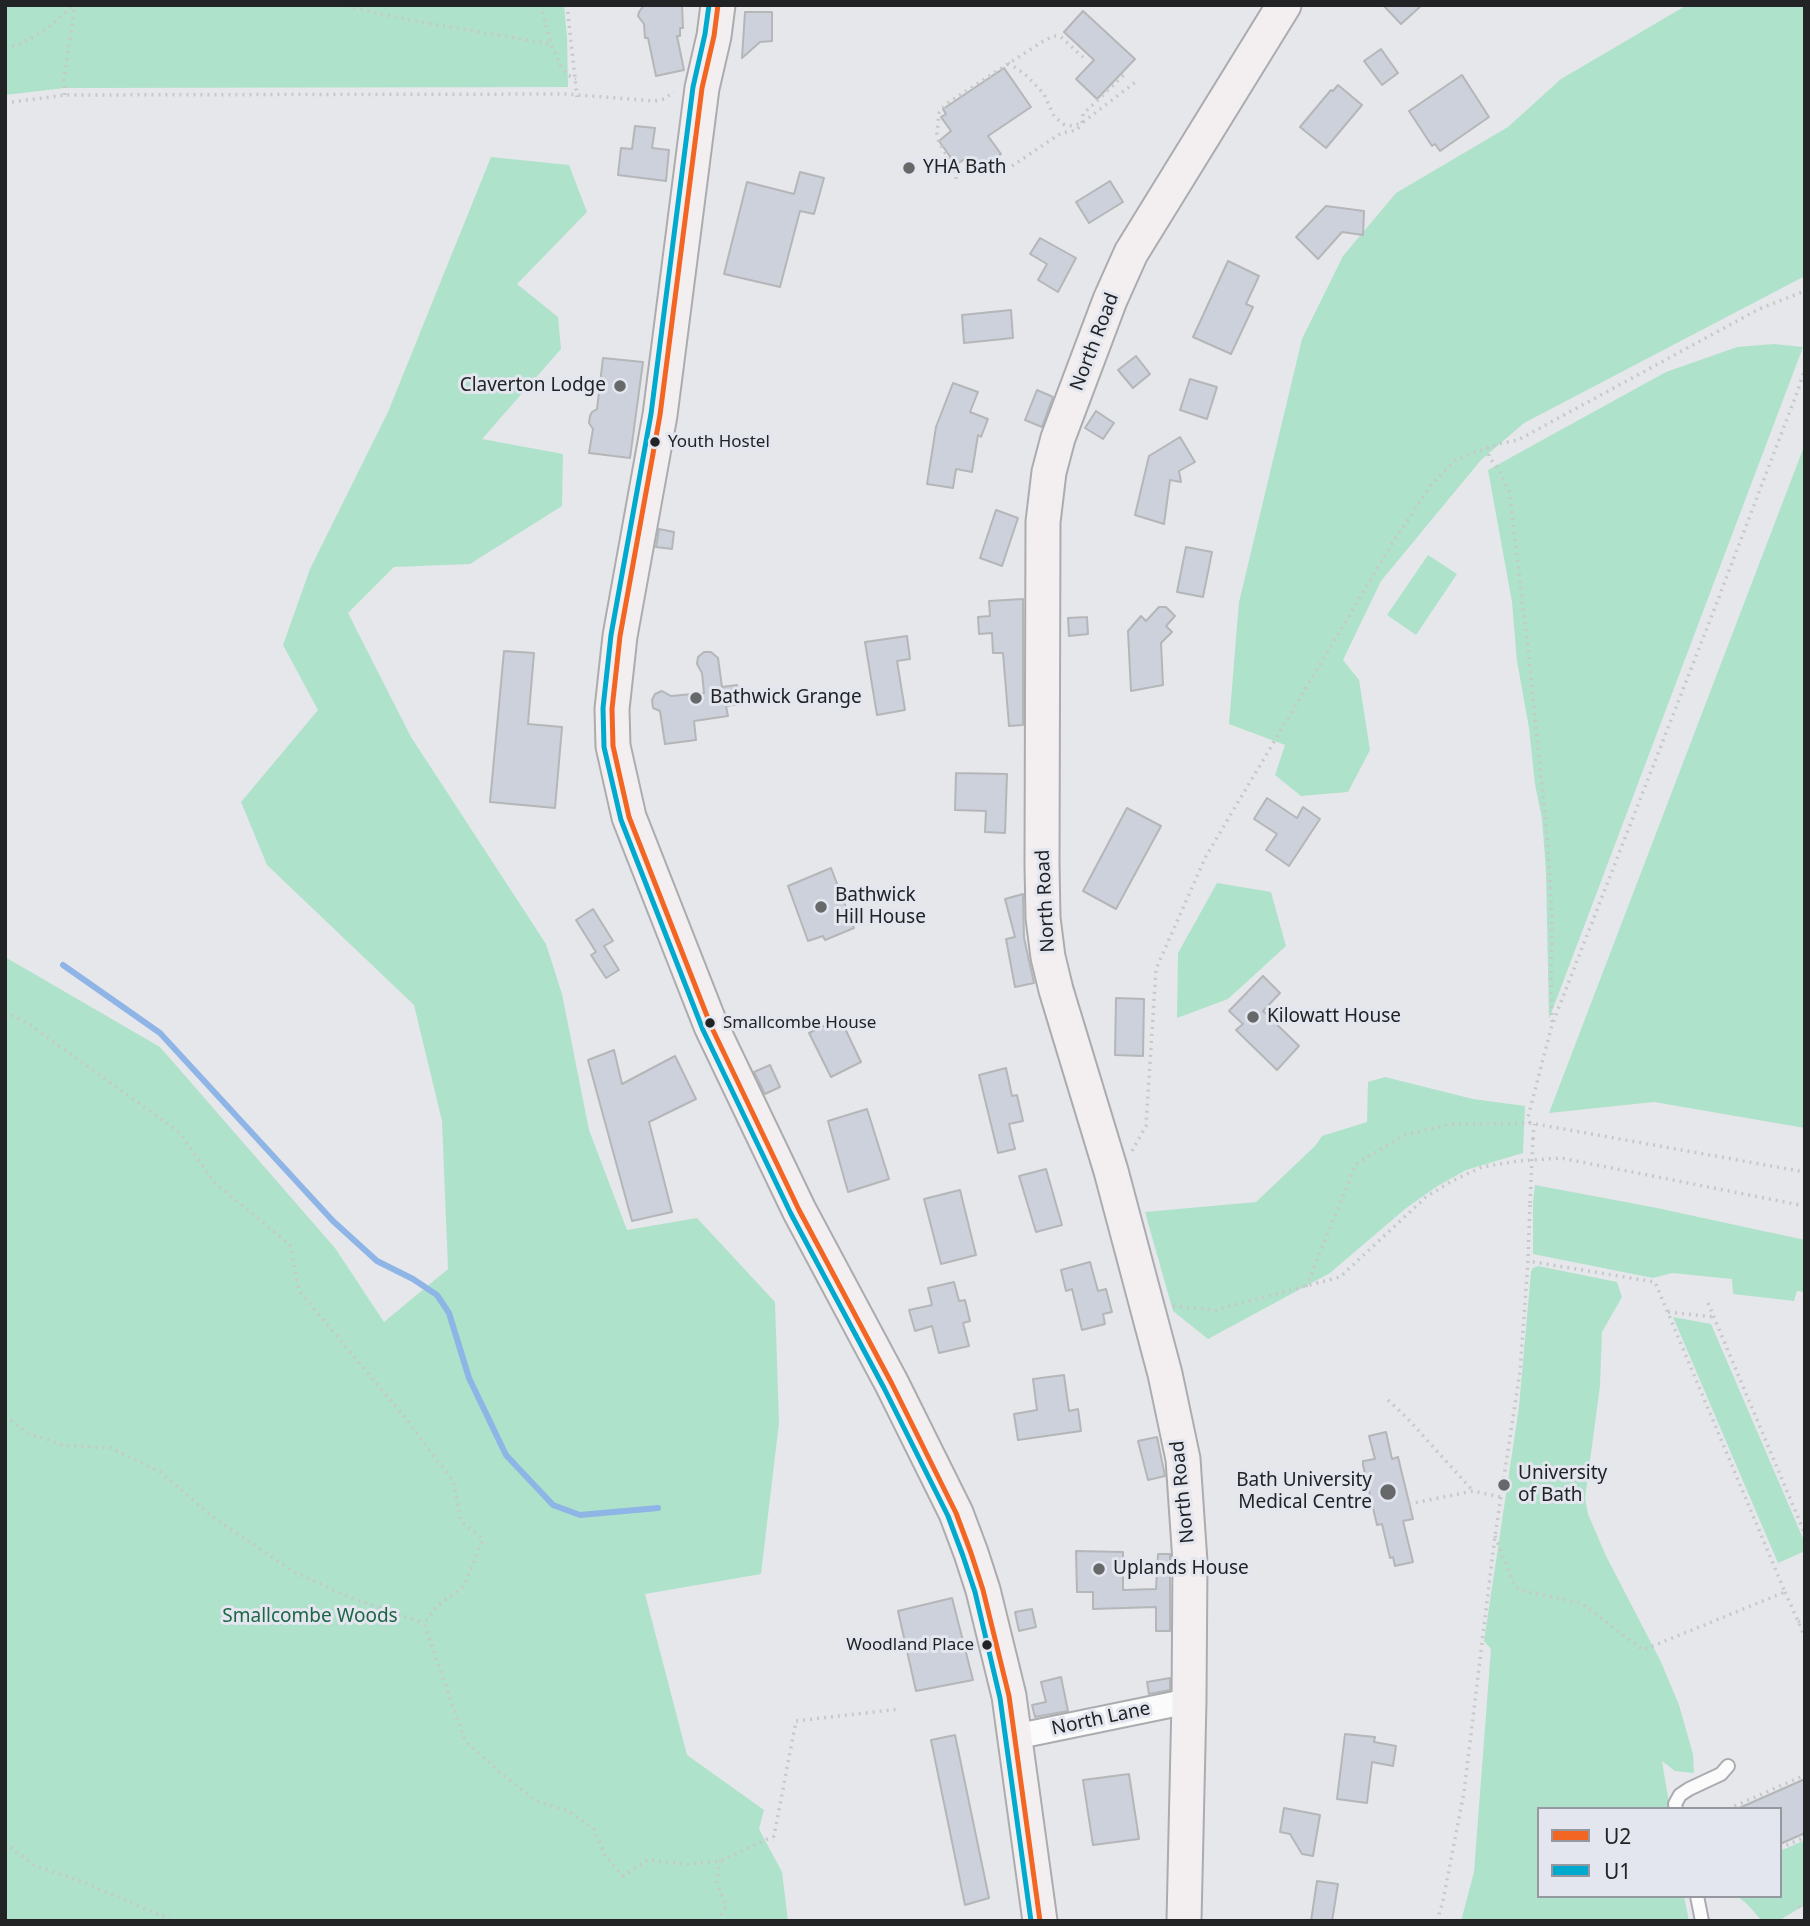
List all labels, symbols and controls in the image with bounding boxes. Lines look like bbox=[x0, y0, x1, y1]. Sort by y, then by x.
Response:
place label: YHA Bath bbox=[923, 157, 1007, 179]
marker: YHA Bath bbox=[901, 160, 917, 176]
street label: North Road bbox=[1066, 290, 1124, 394]
place label: Claverton Lodge bbox=[460, 375, 606, 397]
marker: Claverton Lodge bbox=[612, 378, 628, 394]
place label: Youth Hostel bbox=[668, 432, 770, 452]
marker: Youth Hostel bbox=[648, 435, 662, 449]
place label: Bathwick Grange bbox=[710, 687, 862, 709]
marker: Bathwick Grange bbox=[688, 690, 704, 706]
street label: North Road bbox=[1032, 849, 1060, 953]
place label: Bathwick Hill House bbox=[835, 885, 926, 929]
marker: Bathwick Hill House bbox=[813, 899, 829, 915]
place label: Kilowatt House bbox=[1267, 1006, 1401, 1028]
marker: Kilowatt House bbox=[1245, 1009, 1261, 1025]
place label: Smallcombe House bbox=[723, 1013, 876, 1033]
marker: Smallcombe House bbox=[703, 1016, 717, 1030]
street label: North Road bbox=[1166, 1440, 1200, 1544]
place label: University of Bath bbox=[1518, 1463, 1607, 1507]
place label: Bath University Medical Centre bbox=[1236, 1470, 1372, 1514]
marker: University of Bath bbox=[1496, 1477, 1512, 1493]
marker: Bath University Medical Centre bbox=[1378, 1482, 1398, 1502]
place label: Uplands House bbox=[1113, 1558, 1249, 1580]
marker: Uplands House bbox=[1091, 1561, 1107, 1577]
park label: Smallcombe Woods bbox=[222, 1606, 398, 1628]
place label: Woodland Place bbox=[846, 1635, 974, 1655]
marker: Woodland Place bbox=[980, 1638, 994, 1652]
street label: North Lane bbox=[1050, 1697, 1152, 1741]
legend bbox=[1537, 1807, 1782, 1898]
text: U2 bbox=[1604, 1822, 1631, 1850]
text: U1 bbox=[1604, 1857, 1631, 1885]

